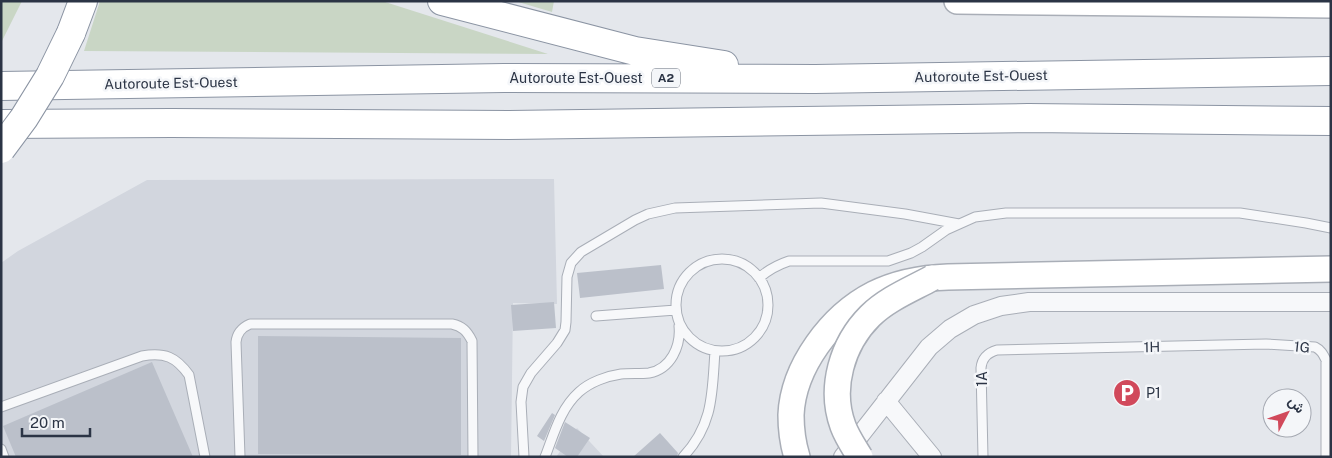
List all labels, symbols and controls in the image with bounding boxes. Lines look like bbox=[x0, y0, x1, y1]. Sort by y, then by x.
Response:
street label: Autoroute Est-Ouest bbox=[914, 67, 1048, 85]
road number: A2 bbox=[652, 68, 680, 88]
street label: Autoroute Est-Ouest bbox=[509, 70, 643, 86]
street label: Autoroute Est-Ouest bbox=[104, 74, 238, 92]
street label: 1G bbox=[1293, 338, 1311, 356]
street label: 1H bbox=[1144, 339, 1160, 355]
street label: 1A bbox=[974, 371, 990, 387]
parking icon: P1 bbox=[1112, 378, 1142, 408]
place label: P1 bbox=[1146, 385, 1161, 401]
north arrow bbox=[1262, 388, 1312, 438]
text: ش bbox=[1284, 393, 1308, 417]
scale bar bbox=[22, 406, 90, 438]
text: 20 m bbox=[30, 414, 65, 431]

